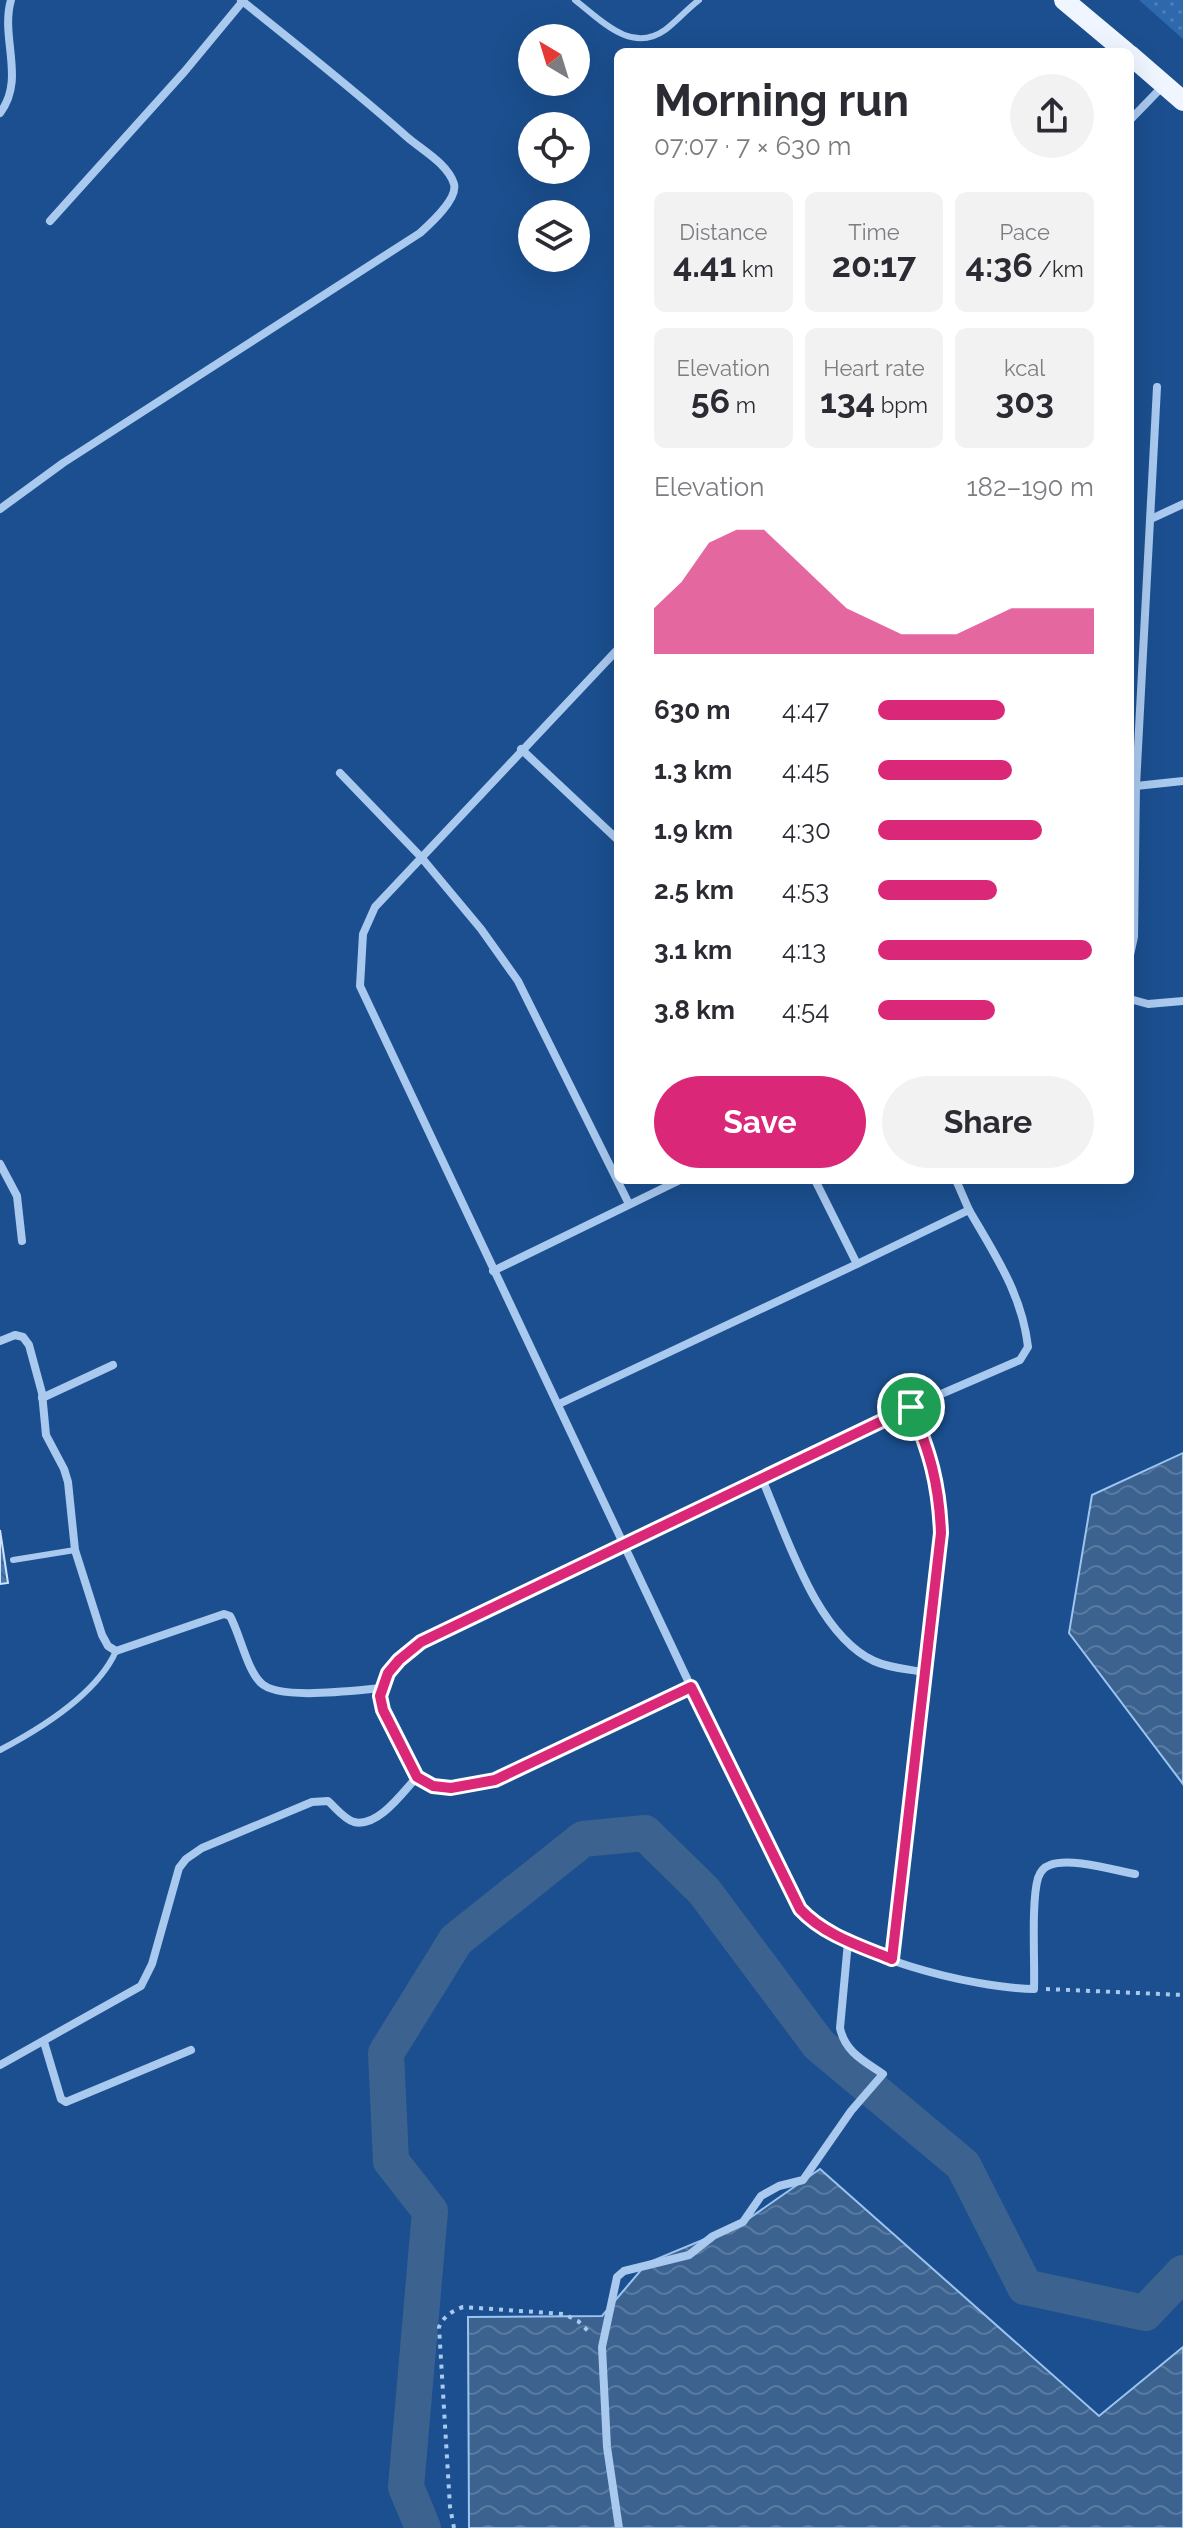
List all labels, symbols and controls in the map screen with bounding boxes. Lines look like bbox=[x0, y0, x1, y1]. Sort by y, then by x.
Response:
north arrow bbox=[518, 24, 590, 96]
map controls bbox=[518, 24, 590, 272]
button: share bbox=[1010, 74, 1094, 158]
text: Morning run bbox=[654, 75, 909, 126]
button: locate bbox=[518, 112, 590, 184]
text: 07:07 · 7 × 630 m bbox=[654, 131, 851, 161]
button: layers bbox=[518, 200, 590, 272]
text: Distance bbox=[679, 219, 767, 245]
text: Time bbox=[848, 219, 900, 245]
text: Pace bbox=[999, 219, 1050, 245]
text: 4.41 bbox=[673, 245, 736, 285]
text: 20:17 bbox=[832, 245, 916, 285]
text: 4:36 bbox=[966, 245, 1033, 285]
text: km bbox=[736, 256, 774, 282]
text: /km bbox=[1033, 256, 1084, 282]
text: Elevation bbox=[677, 355, 770, 381]
text: Heart rate bbox=[823, 355, 925, 381]
text: kcal bbox=[1004, 355, 1045, 381]
text: 56 bbox=[691, 381, 730, 421]
text: 134 bbox=[820, 381, 875, 421]
text: 303 bbox=[995, 381, 1054, 421]
text: m bbox=[730, 392, 756, 418]
text: bpm bbox=[875, 392, 928, 418]
text: Elevation bbox=[654, 472, 764, 502]
text: 182–190 m bbox=[966, 472, 1094, 502]
text: 630 m bbox=[654, 695, 731, 725]
text: 4:47 bbox=[782, 695, 829, 725]
text: 1.3 km bbox=[654, 755, 732, 785]
text: 4:45 bbox=[782, 755, 829, 785]
text: 1.9 km bbox=[654, 815, 733, 845]
text: 4:30 bbox=[782, 815, 831, 845]
text: 2.5 km bbox=[654, 875, 734, 905]
text: 4:53 bbox=[782, 875, 829, 905]
text: 3.1 km bbox=[654, 935, 732, 965]
text: 4:13 bbox=[782, 935, 826, 965]
text: 3.8 km bbox=[654, 995, 735, 1025]
text: 4:54 bbox=[782, 995, 829, 1025]
button: Save bbox=[654, 1076, 866, 1168]
button: Share bbox=[882, 1076, 1094, 1168]
pin bbox=[877, 1373, 945, 1441]
icon: arrive bbox=[889, 1385, 933, 1429]

